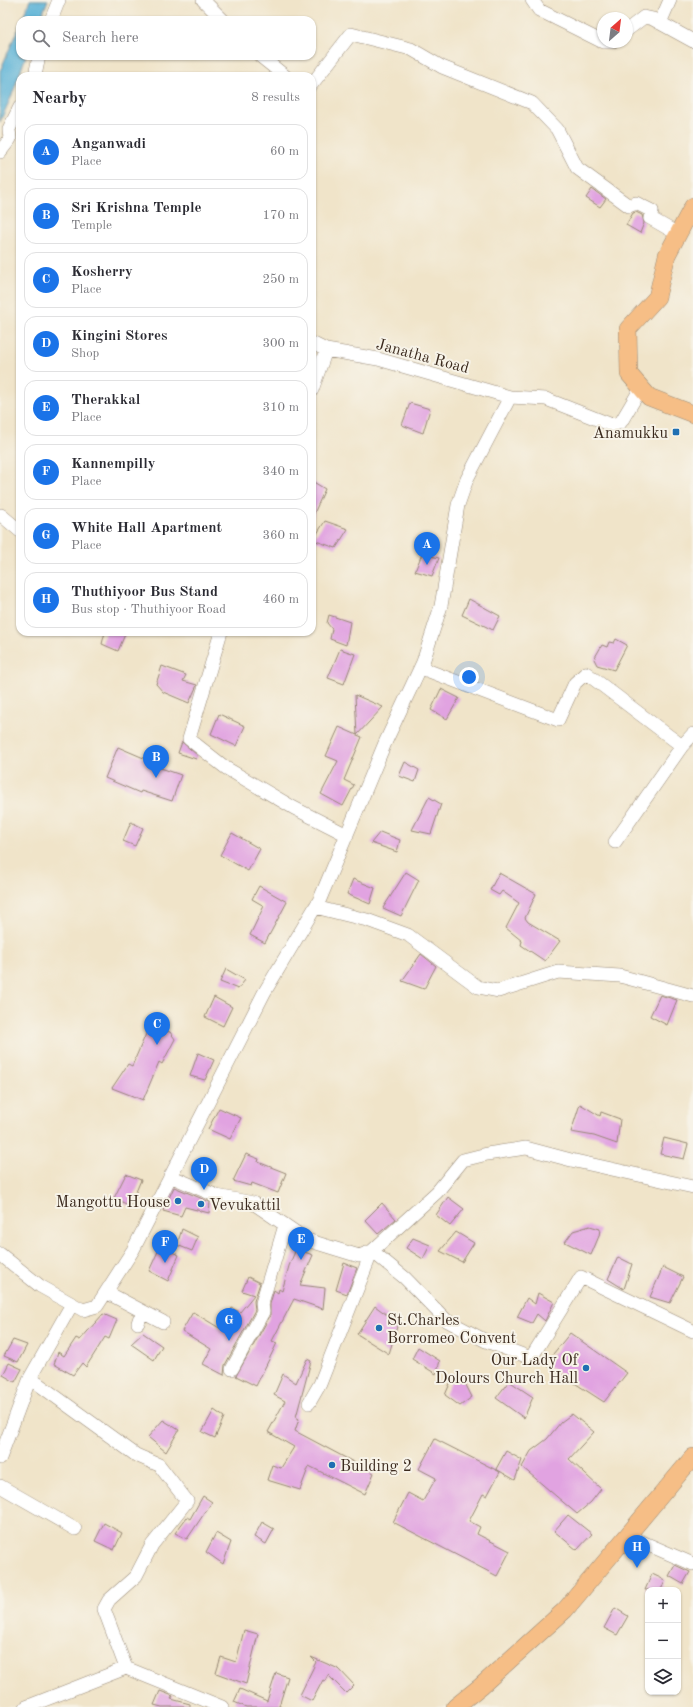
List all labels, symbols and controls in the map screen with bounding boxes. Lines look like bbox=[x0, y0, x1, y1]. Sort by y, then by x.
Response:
north arrow bbox=[597, 12, 633, 48]
search box bbox=[16, 16, 316, 60]
icon: search bbox=[30, 27, 52, 49]
text: Search here bbox=[62, 31, 139, 46]
text: Nearby bbox=[32, 90, 87, 107]
text: 8 results bbox=[251, 91, 300, 104]
text: Anganwadi bbox=[71, 137, 146, 152]
text: A bbox=[41, 145, 51, 158]
text: 60 m bbox=[270, 145, 299, 158]
text: Place bbox=[71, 155, 101, 168]
text: Sri Krishna Temple bbox=[71, 201, 202, 216]
text: B bbox=[41, 209, 51, 222]
text: 170 m bbox=[262, 209, 299, 222]
text: Temple bbox=[71, 219, 112, 232]
text: Kosherry bbox=[71, 265, 133, 280]
text: C bbox=[42, 273, 50, 286]
text: 250 m bbox=[262, 273, 299, 286]
text: Place bbox=[71, 283, 101, 296]
text: Kingini Stores bbox=[71, 329, 167, 344]
text: D bbox=[41, 337, 51, 350]
text: 300 m bbox=[262, 337, 299, 350]
street label: Janatha Road bbox=[374, 337, 471, 377]
text: Shop bbox=[71, 347, 99, 360]
text: Therakkal bbox=[71, 393, 140, 408]
text: E bbox=[42, 401, 50, 414]
text: 310 m bbox=[262, 401, 299, 414]
text: Place bbox=[71, 411, 101, 424]
place label: Anamukku bbox=[593, 426, 668, 442]
marker: Anamukku bbox=[671, 427, 681, 437]
text: Kannempilly bbox=[71, 457, 156, 472]
text: F bbox=[42, 465, 50, 478]
text: 340 m bbox=[262, 465, 299, 478]
text: Place bbox=[71, 475, 101, 488]
text: White Hall Apartment bbox=[71, 521, 222, 536]
text: G bbox=[41, 529, 51, 542]
text: 360 m bbox=[262, 529, 299, 542]
pin: A bbox=[414, 532, 440, 565]
text: Place bbox=[71, 539, 101, 552]
text: Thuthiyoor Bus Stand bbox=[71, 585, 218, 600]
text: H bbox=[41, 593, 51, 606]
text: 460 m bbox=[262, 593, 299, 606]
text: Bus stop · Thuthiyoor Road bbox=[71, 603, 226, 616]
your location bbox=[459, 667, 479, 687]
pin: B bbox=[143, 745, 169, 778]
pin: C bbox=[144, 1012, 170, 1045]
pin: D bbox=[191, 1157, 217, 1190]
place label: Mangottu House bbox=[56, 1195, 170, 1211]
marker: Mangottu House bbox=[173, 1196, 183, 1206]
place label: Vevukattil bbox=[209, 1198, 280, 1214]
marker: Vevukattil bbox=[196, 1199, 206, 1209]
pin: E bbox=[288, 1227, 314, 1260]
pin: F bbox=[152, 1230, 178, 1263]
pin: G bbox=[216, 1308, 242, 1341]
place label: St.Charles Borromeo Convent bbox=[387, 1313, 517, 1347]
marker: St.Charles Borromeo Convent bbox=[374, 1323, 384, 1333]
place label: Our Lady Of Dolours Church Hall bbox=[435, 1353, 579, 1387]
marker: Our Lady Of Dolours Church Hall bbox=[581, 1363, 591, 1373]
place label: Building 2 bbox=[340, 1459, 412, 1475]
marker: Building 2 bbox=[327, 1460, 337, 1470]
pin: H bbox=[624, 1535, 650, 1568]
map controls bbox=[645, 1587, 681, 1695]
button: + bbox=[645, 1587, 681, 1623]
button: − bbox=[645, 1623, 681, 1659]
button: layers bbox=[645, 1659, 681, 1695]

